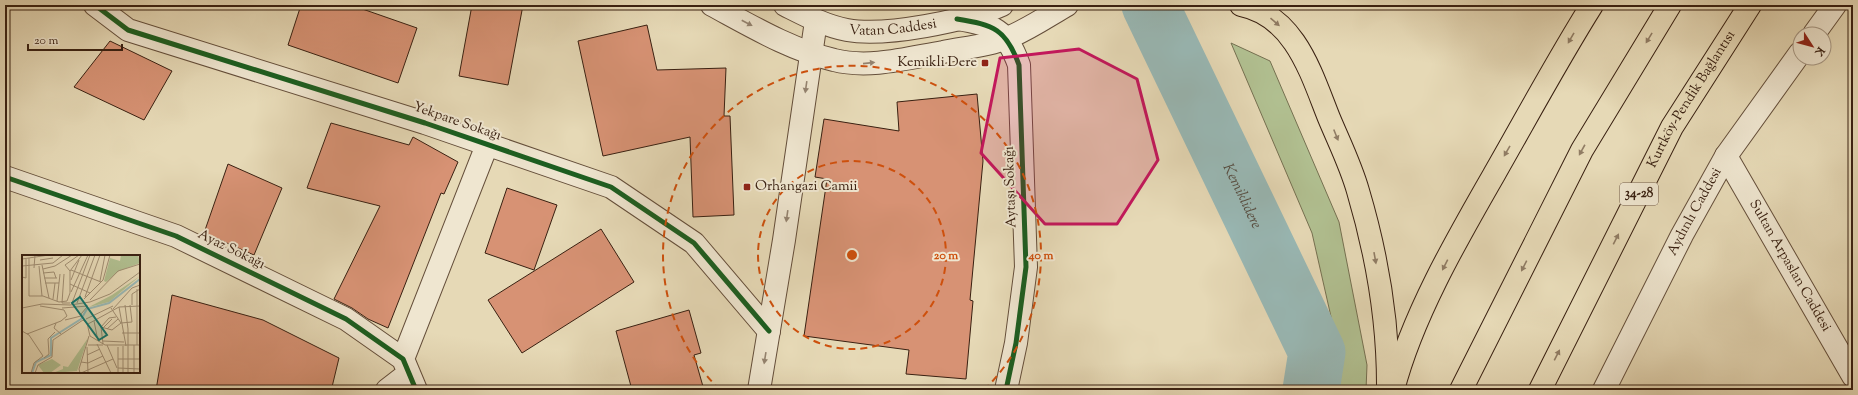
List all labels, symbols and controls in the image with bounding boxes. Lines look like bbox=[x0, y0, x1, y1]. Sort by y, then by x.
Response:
street label: Vatan Caddesi bbox=[848, 14, 938, 42]
one-way arrow bbox=[1270, 17, 1280, 26]
one-way arrow bbox=[741, 20, 753, 26]
scale bar bbox=[28, 26, 122, 52]
north arrow bbox=[1792, 26, 1832, 66]
street label: Kurtköy-Pendik Bağlantısı bbox=[1643, 27, 1741, 172]
text: 20 m bbox=[34, 32, 59, 50]
one-way arrow bbox=[1568, 32, 1575, 44]
one-way arrow bbox=[1646, 32, 1653, 44]
text: K bbox=[1810, 43, 1829, 59]
place label: Kemikli Dere bbox=[898, 53, 977, 73]
marker: Kemikli Dere bbox=[980, 58, 990, 68]
one-way arrow bbox=[863, 59, 875, 66]
one-way arrow bbox=[803, 81, 809, 93]
street label: Yekpare Sokağı bbox=[410, 98, 504, 146]
one-way arrow bbox=[1333, 129, 1339, 141]
one-way arrow bbox=[1579, 144, 1586, 156]
one-way arrow bbox=[1504, 145, 1511, 157]
street label: Aytaşı Sokağı bbox=[1000, 146, 1022, 228]
water label: Kemiklidere bbox=[1217, 160, 1267, 232]
street label: Aydınlı Caddesi bbox=[1663, 164, 1727, 259]
place label: Orhangazi Camii bbox=[755, 177, 858, 197]
marker: Orhangazi Camii bbox=[742, 182, 752, 192]
road number: 34-28 bbox=[1620, 183, 1658, 205]
street label: Sultan Arpaslan Caddesi bbox=[1743, 196, 1836, 336]
one-way arrow bbox=[784, 210, 790, 222]
street label: Ayaz Sokağı bbox=[194, 225, 268, 275]
one-way arrow bbox=[1613, 233, 1619, 245]
text: 20 m bbox=[934, 247, 958, 265]
text: 40 m bbox=[1028, 247, 1053, 265]
centre of rings bbox=[845, 248, 859, 262]
one-way arrow bbox=[1372, 252, 1378, 264]
inset map bbox=[22, 255, 140, 373]
one-way arrow bbox=[1442, 260, 1448, 271]
one-way arrow bbox=[1520, 260, 1527, 271]
one-way arrow bbox=[1554, 349, 1560, 361]
one-way arrow bbox=[761, 352, 767, 364]

